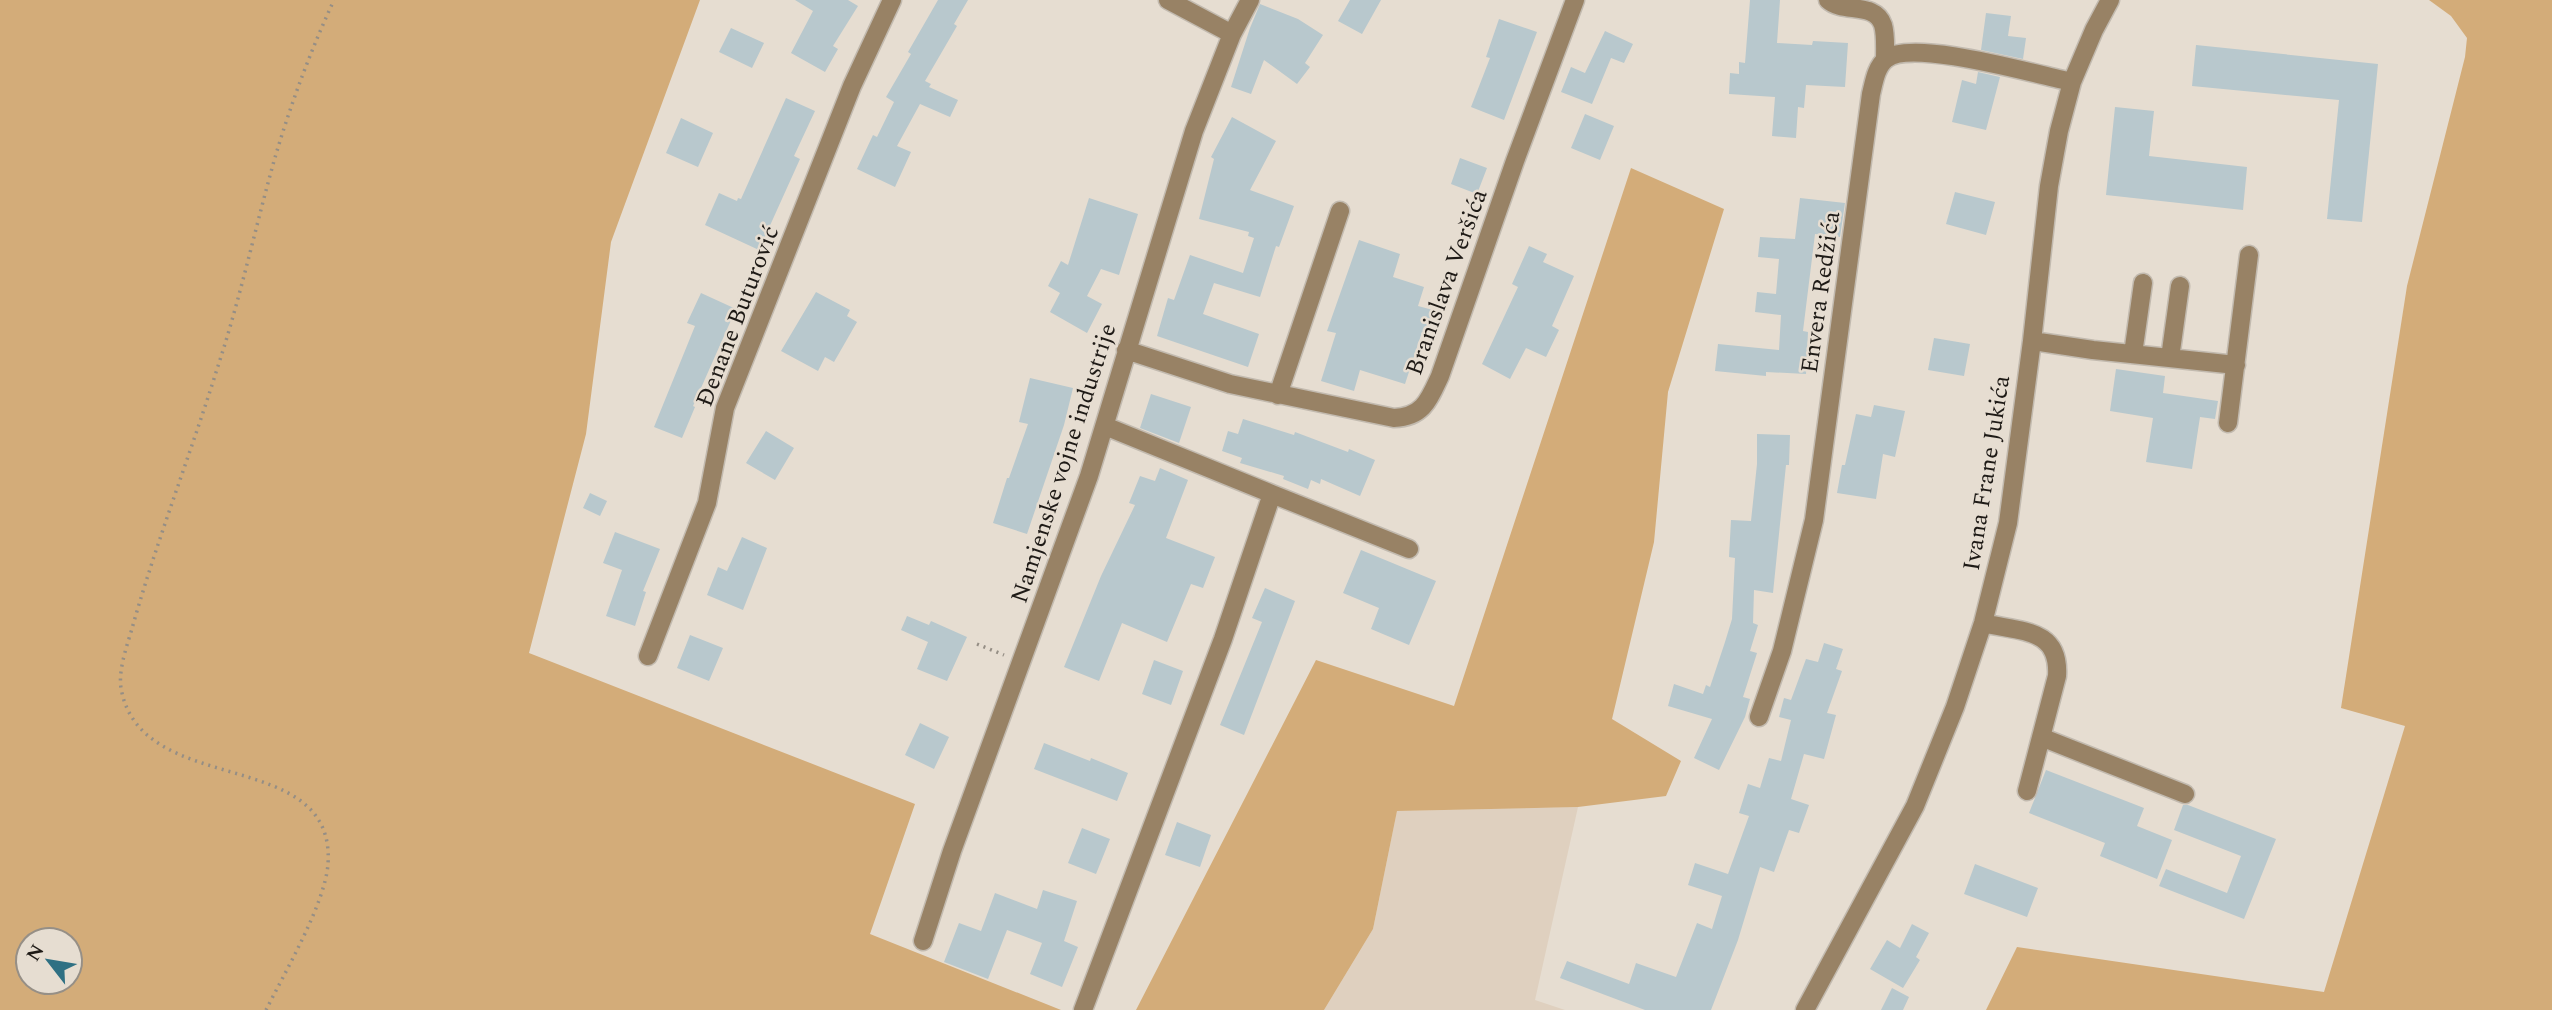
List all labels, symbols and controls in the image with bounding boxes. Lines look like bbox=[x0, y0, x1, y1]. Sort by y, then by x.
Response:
street label: Branislava Veršića bbox=[1397, 184, 1497, 381]
street label: Envera Redžića bbox=[1792, 209, 1850, 375]
street label: Đenane Buturović bbox=[687, 220, 789, 412]
street label: Namjenske vojne industrije bbox=[1002, 319, 1126, 608]
street label: Ivana Frane Jukića bbox=[1954, 373, 2020, 574]
north arrow bbox=[14, 926, 84, 996]
text: N bbox=[19, 939, 52, 967]

